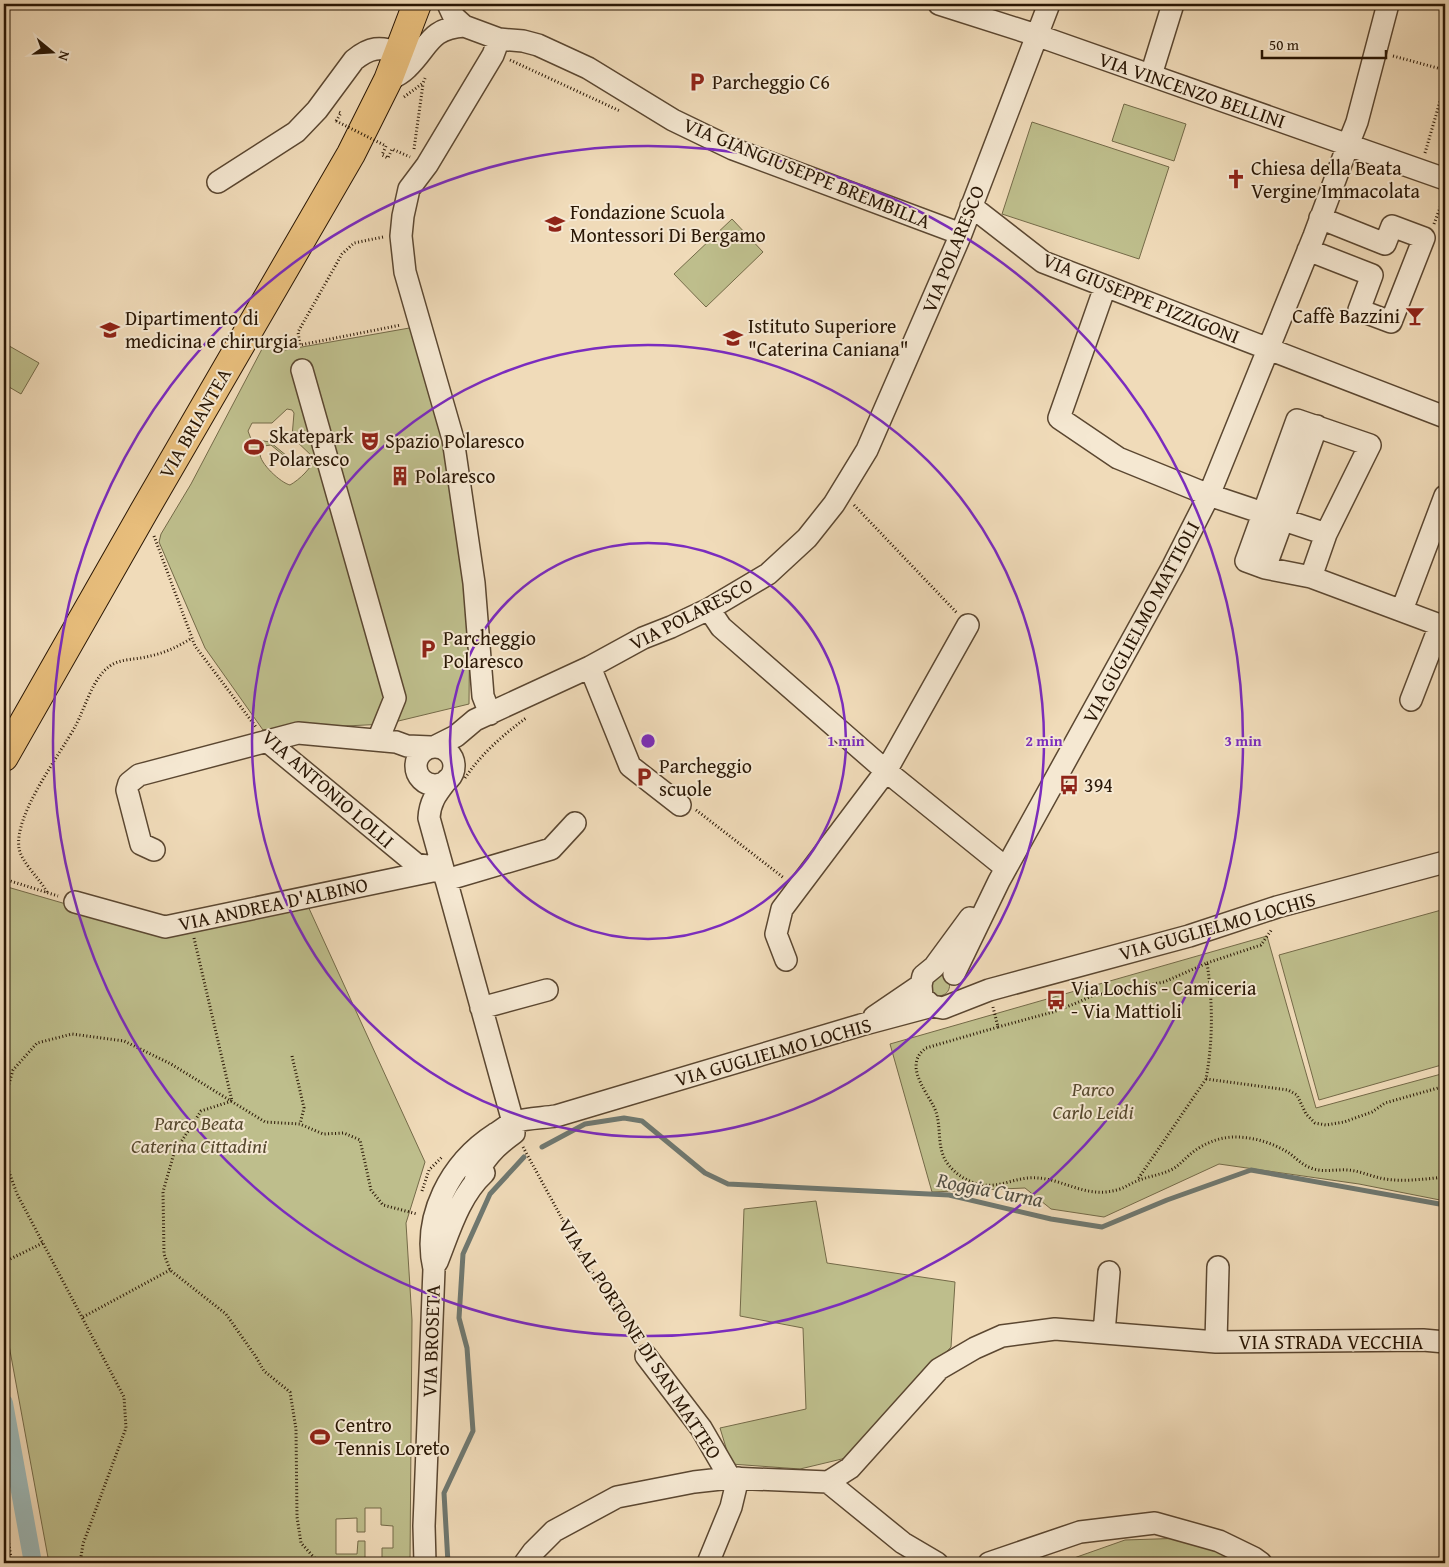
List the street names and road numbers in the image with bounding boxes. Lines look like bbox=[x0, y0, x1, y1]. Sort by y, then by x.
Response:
street label: VIA VINCENZO BELLINI bbox=[1095, 44, 1289, 135]
street label: VIA GIANGIUSEPPE BREMBILLA bbox=[679, 110, 935, 236]
street label: VIA POLARESCO bbox=[914, 181, 991, 317]
street label: VIA GIUSEPPE PIZZIGONI bbox=[1038, 245, 1244, 350]
street label: VIA BRIANTEA bbox=[151, 362, 238, 483]
street label: VIA GUGLIELMO MATTIOLI bbox=[1075, 515, 1206, 728]
street label: VIA POLARESCO bbox=[624, 570, 757, 657]
street label: VIA ANTONIO LOLLI bbox=[256, 723, 401, 855]
street label: VIA ANDREA D'ALBINO bbox=[175, 869, 370, 938]
street label: VIA GUGLIELMO LOCHIS bbox=[1115, 884, 1319, 967]
street label: VIA GUGLIELMO LOCHIS bbox=[671, 1010, 875, 1093]
street label: VIA AL PORTONE DI SAN MATTEO bbox=[552, 1213, 729, 1465]
street label: VIA BROSETA bbox=[414, 1284, 447, 1398]
street label: VIA STRADA VECCHIA bbox=[1238, 1327, 1424, 1356]

